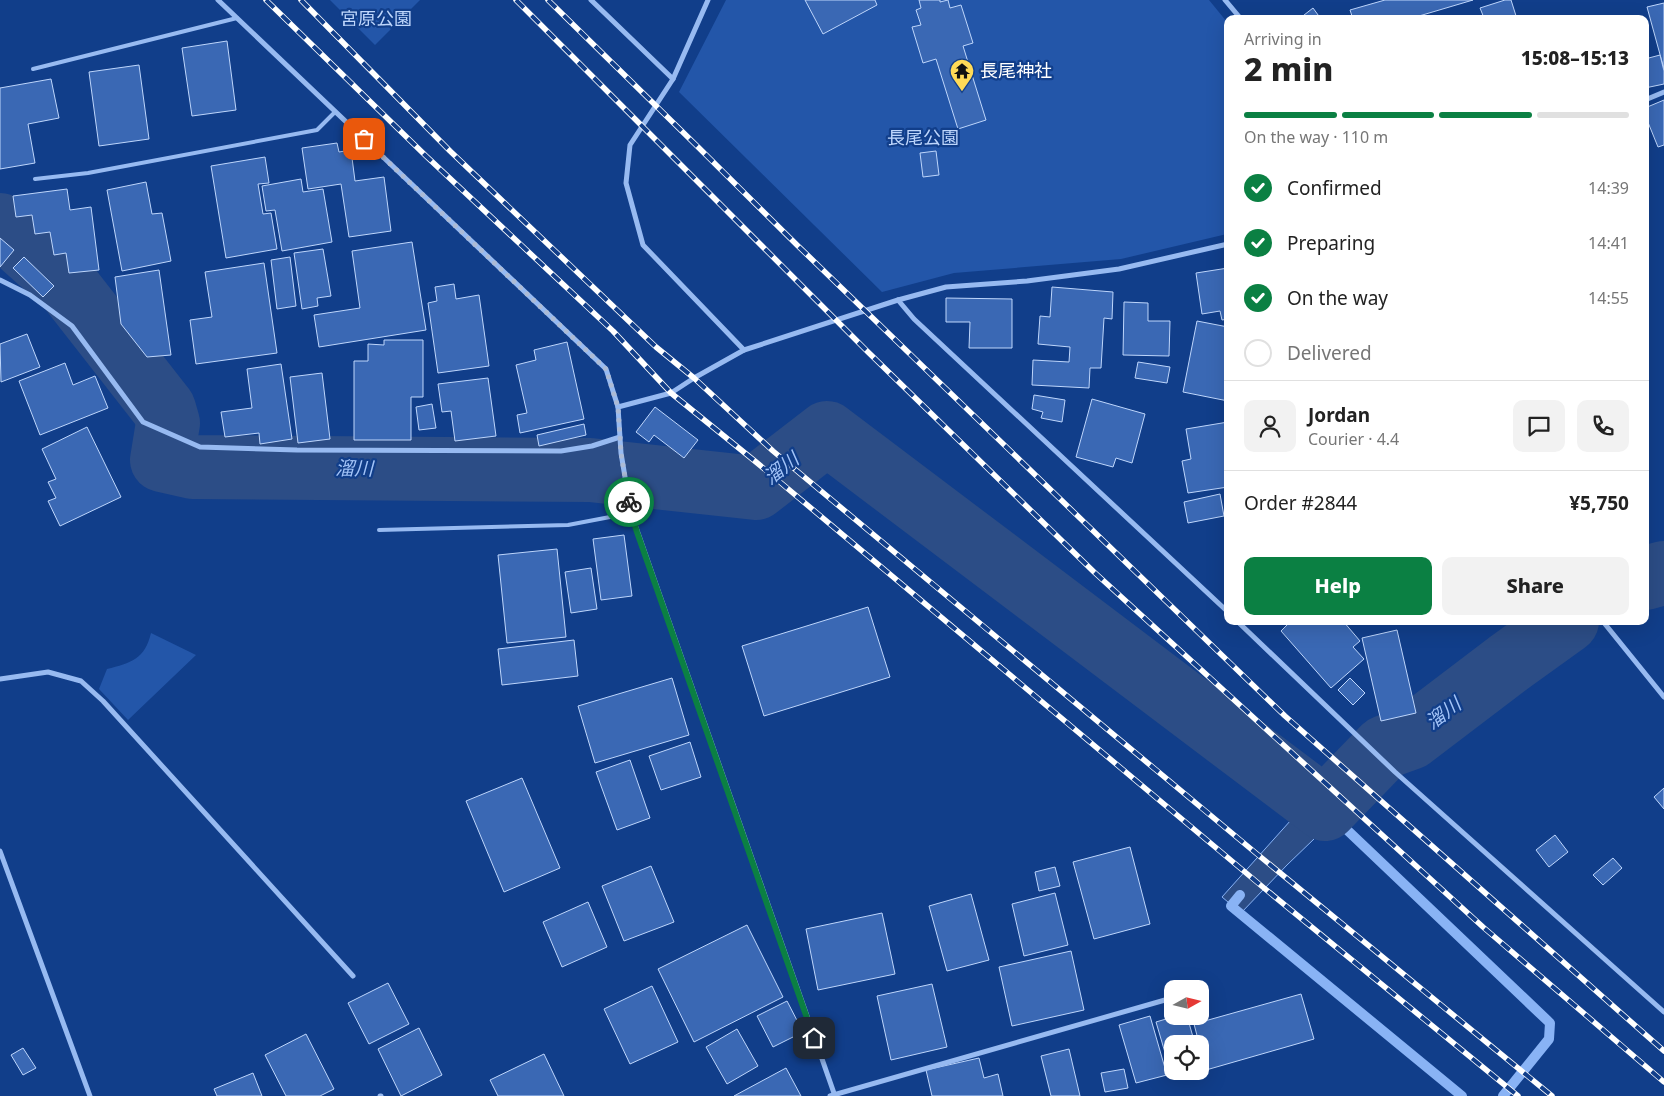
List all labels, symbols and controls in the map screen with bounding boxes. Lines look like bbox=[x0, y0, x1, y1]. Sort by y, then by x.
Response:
park label: 宮原公園 bbox=[340, 6, 412, 30]
text: Arriving in bbox=[1244, 28, 1322, 50]
text: 15:08–15:13 bbox=[1521, 45, 1629, 71]
text: 2 min bbox=[1244, 47, 1333, 90]
temple icon: 長尾神社 bbox=[949, 58, 975, 92]
place label: 長尾神社 bbox=[980, 58, 1052, 82]
pin bbox=[343, 118, 385, 160]
icon: bag bbox=[350, 125, 378, 153]
park label: 長尾公園 bbox=[887, 125, 959, 149]
text: On the way · 110 m bbox=[1244, 126, 1388, 148]
icon: check bbox=[1244, 174, 1272, 202]
text: Confirmed bbox=[1287, 175, 1382, 201]
text: 14:39 bbox=[1588, 177, 1629, 199]
icon: check bbox=[1244, 229, 1272, 257]
text: Preparing bbox=[1287, 230, 1375, 256]
text: 14:41 bbox=[1588, 232, 1629, 254]
icon: check bbox=[1244, 284, 1272, 312]
text: On the way bbox=[1287, 285, 1388, 311]
text: 14:55 bbox=[1588, 287, 1629, 309]
text: Delivered bbox=[1287, 340, 1372, 366]
button: person bbox=[1244, 400, 1296, 452]
button: chat bbox=[1513, 400, 1565, 452]
button: phone bbox=[1577, 400, 1629, 452]
text: Jordan bbox=[1308, 402, 1370, 428]
text: Courier · 4.4 bbox=[1308, 428, 1399, 450]
water label: 溜川 bbox=[758, 445, 806, 490]
water label: 溜川 bbox=[335, 455, 375, 481]
courier bbox=[604, 477, 654, 527]
icon: bike bbox=[615, 488, 643, 516]
text: Order #2844 bbox=[1244, 490, 1357, 516]
text: ¥5,750 bbox=[1569, 490, 1629, 516]
button: Help bbox=[1244, 557, 1432, 615]
button: Share bbox=[1442, 557, 1629, 615]
water label: 溜川 bbox=[1420, 690, 1468, 735]
north arrow bbox=[1164, 980, 1209, 1025]
map controls bbox=[1164, 980, 1209, 1080]
pin bbox=[793, 1017, 835, 1059]
icon: home bbox=[800, 1024, 828, 1052]
button: locate bbox=[1164, 1035, 1209, 1080]

